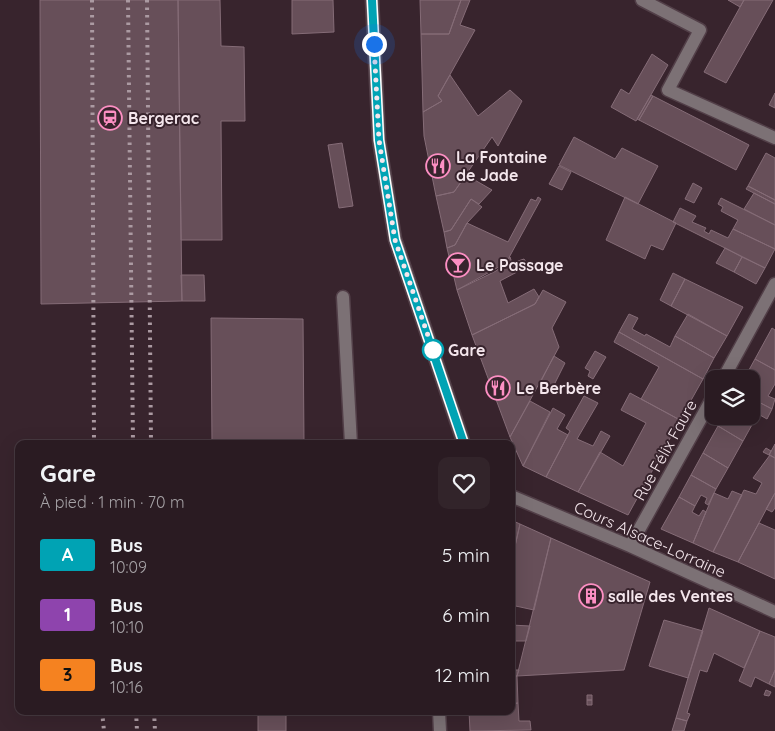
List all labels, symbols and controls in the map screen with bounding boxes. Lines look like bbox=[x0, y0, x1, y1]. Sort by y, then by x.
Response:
your location bbox=[362, 32, 387, 57]
station icon: Bergerac bbox=[97, 105, 123, 131]
place label: Bergerac bbox=[128, 108, 199, 128]
place label: La Fontaine de Jade bbox=[456, 147, 547, 185]
restaurant icon: La Fontaine de Jade bbox=[425, 153, 451, 179]
bar icon: Le Passage bbox=[445, 252, 471, 278]
place label: Le Passage bbox=[476, 255, 563, 275]
marker: Gare bbox=[422, 339, 444, 361]
place label: Gare bbox=[448, 340, 485, 360]
map controls bbox=[705, 370, 760, 425]
button: layers bbox=[705, 370, 760, 425]
restaurant icon: Le Berbère bbox=[485, 375, 511, 401]
place label: Le Berbère bbox=[516, 378, 601, 398]
street label: Rue Félix Faure bbox=[629, 396, 701, 504]
button: heart bbox=[438, 457, 490, 509]
text: Gare bbox=[40, 458, 96, 488]
text: À pied · 1 min · 70 m bbox=[40, 492, 185, 512]
street label: Cours Alsace-Lorraine bbox=[571, 497, 729, 581]
text: Bus bbox=[110, 533, 143, 557]
text: A bbox=[62, 543, 73, 566]
text: 5 min bbox=[442, 543, 490, 567]
text: 10:09 bbox=[110, 557, 147, 577]
building icon: salle des Ventes bbox=[578, 583, 604, 609]
place label: salle des Ventes bbox=[608, 586, 733, 606]
text: Bus bbox=[110, 593, 143, 617]
text: 1 bbox=[64, 603, 71, 626]
text: 6 min bbox=[442, 603, 490, 627]
text: 10:10 bbox=[110, 617, 144, 637]
text: Bus bbox=[110, 653, 143, 677]
text: 3 bbox=[63, 663, 72, 686]
text: 12 min bbox=[435, 663, 490, 687]
text: 10:16 bbox=[110, 677, 143, 697]

